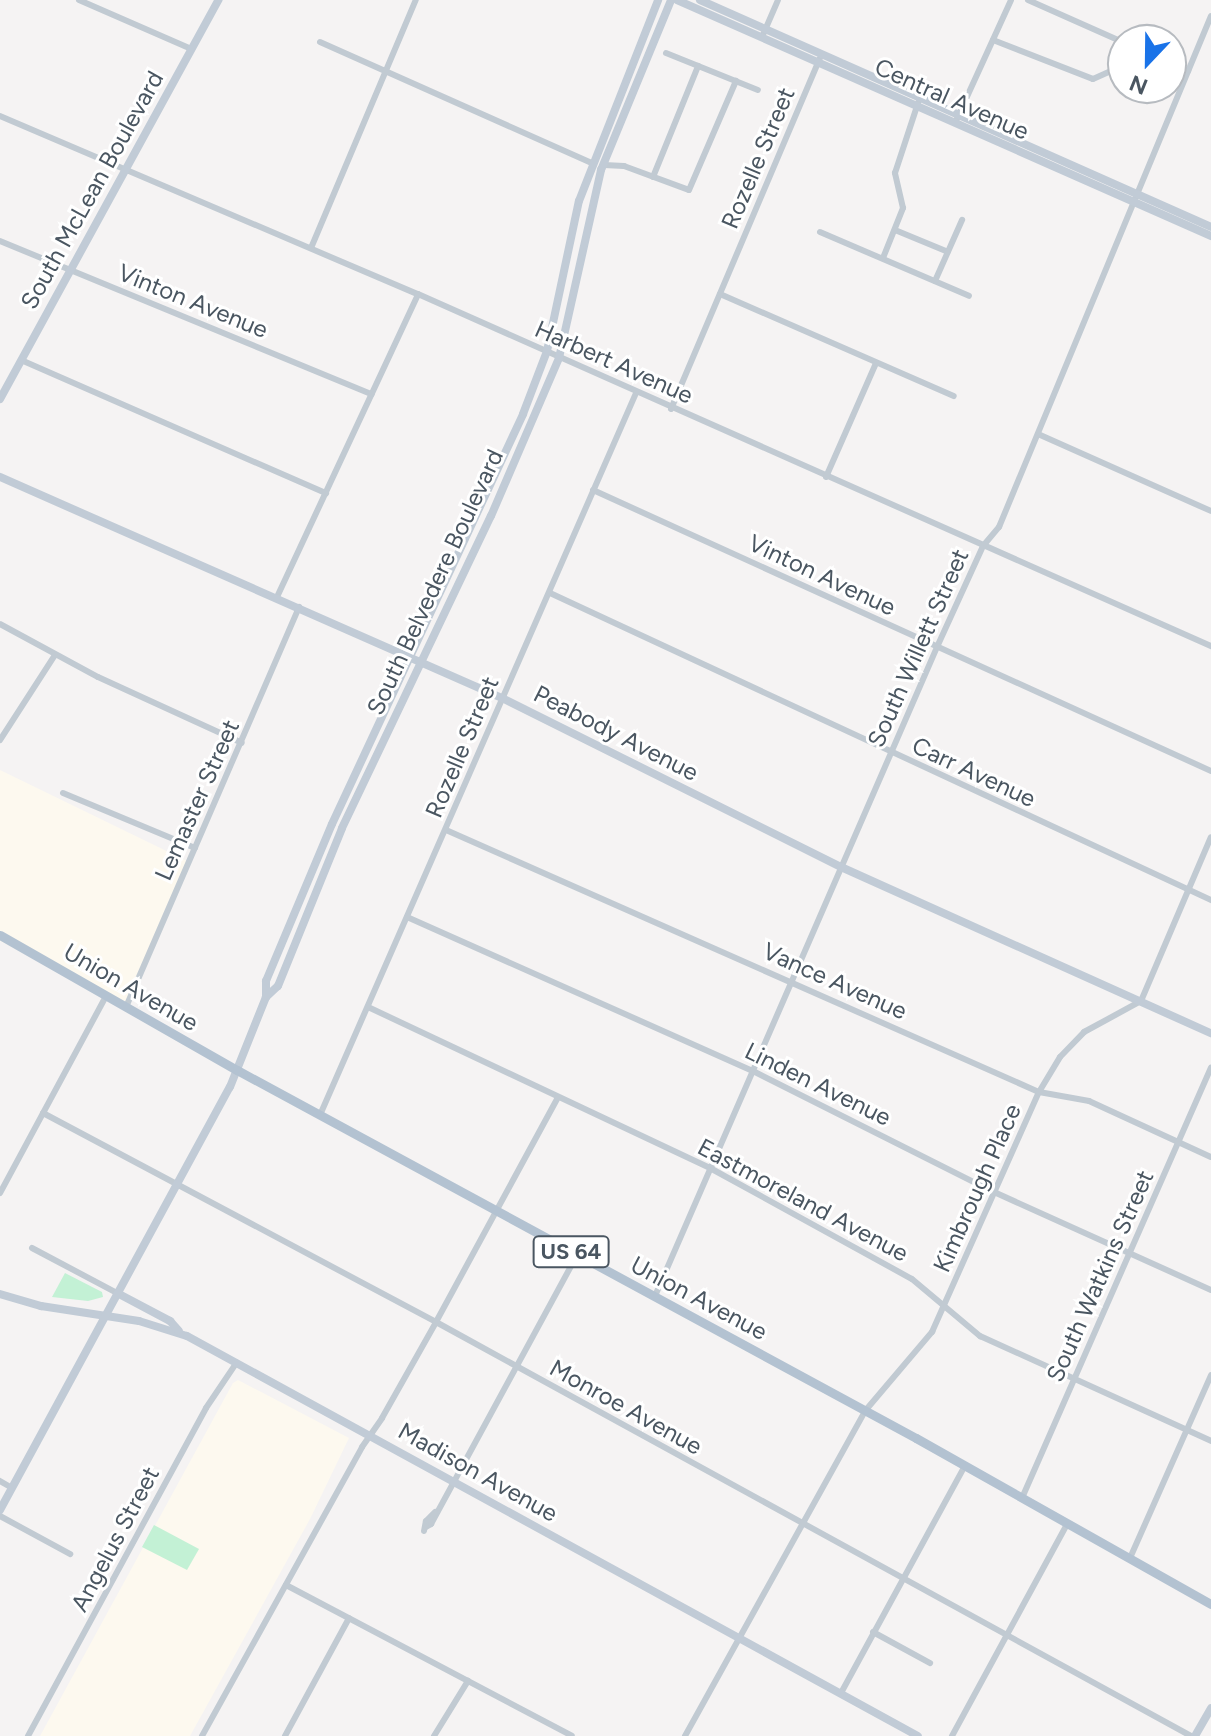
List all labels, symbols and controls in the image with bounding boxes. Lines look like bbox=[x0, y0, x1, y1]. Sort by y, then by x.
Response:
north arrow bbox=[1107, 24, 1187, 104]
street label: Central Avenue bbox=[871, 52, 1033, 146]
street label: South McLean Boulevard bbox=[15, 66, 169, 314]
text: N bbox=[1126, 69, 1152, 101]
street label: Rozelle Street bbox=[715, 83, 801, 233]
street label: Vinton Avenue bbox=[114, 258, 272, 344]
street label: Harbert Avenue bbox=[531, 314, 697, 410]
street label: South Belvedere Boulevard bbox=[361, 445, 509, 719]
street label: Vinton Avenue bbox=[744, 528, 900, 622]
street label: South Willett Street bbox=[861, 544, 975, 752]
street label: Rozelle Street bbox=[419, 672, 505, 822]
street label: Peabody Avenue bbox=[529, 679, 703, 787]
street label: Lemaster Street bbox=[149, 715, 245, 885]
street label: Carr Avenue bbox=[908, 731, 1040, 813]
street label: Vance Avenue bbox=[759, 936, 911, 1026]
street label: Union Avenue bbox=[59, 937, 203, 1037]
street label: Linden Avenue bbox=[740, 1036, 896, 1132]
street label: Kimbrough Place bbox=[927, 1099, 1027, 1277]
street label: Eastmoreland Avenue bbox=[693, 1132, 913, 1268]
street label: South Watkins Street bbox=[1040, 1166, 1160, 1386]
road number: US 64 bbox=[531, 1234, 611, 1270]
street label: Union Avenue bbox=[626, 1250, 772, 1346]
street label: Monroe Avenue bbox=[545, 1353, 707, 1461]
street label: Madison Avenue bbox=[393, 1416, 563, 1528]
street label: Angelus Street bbox=[65, 1462, 165, 1616]

